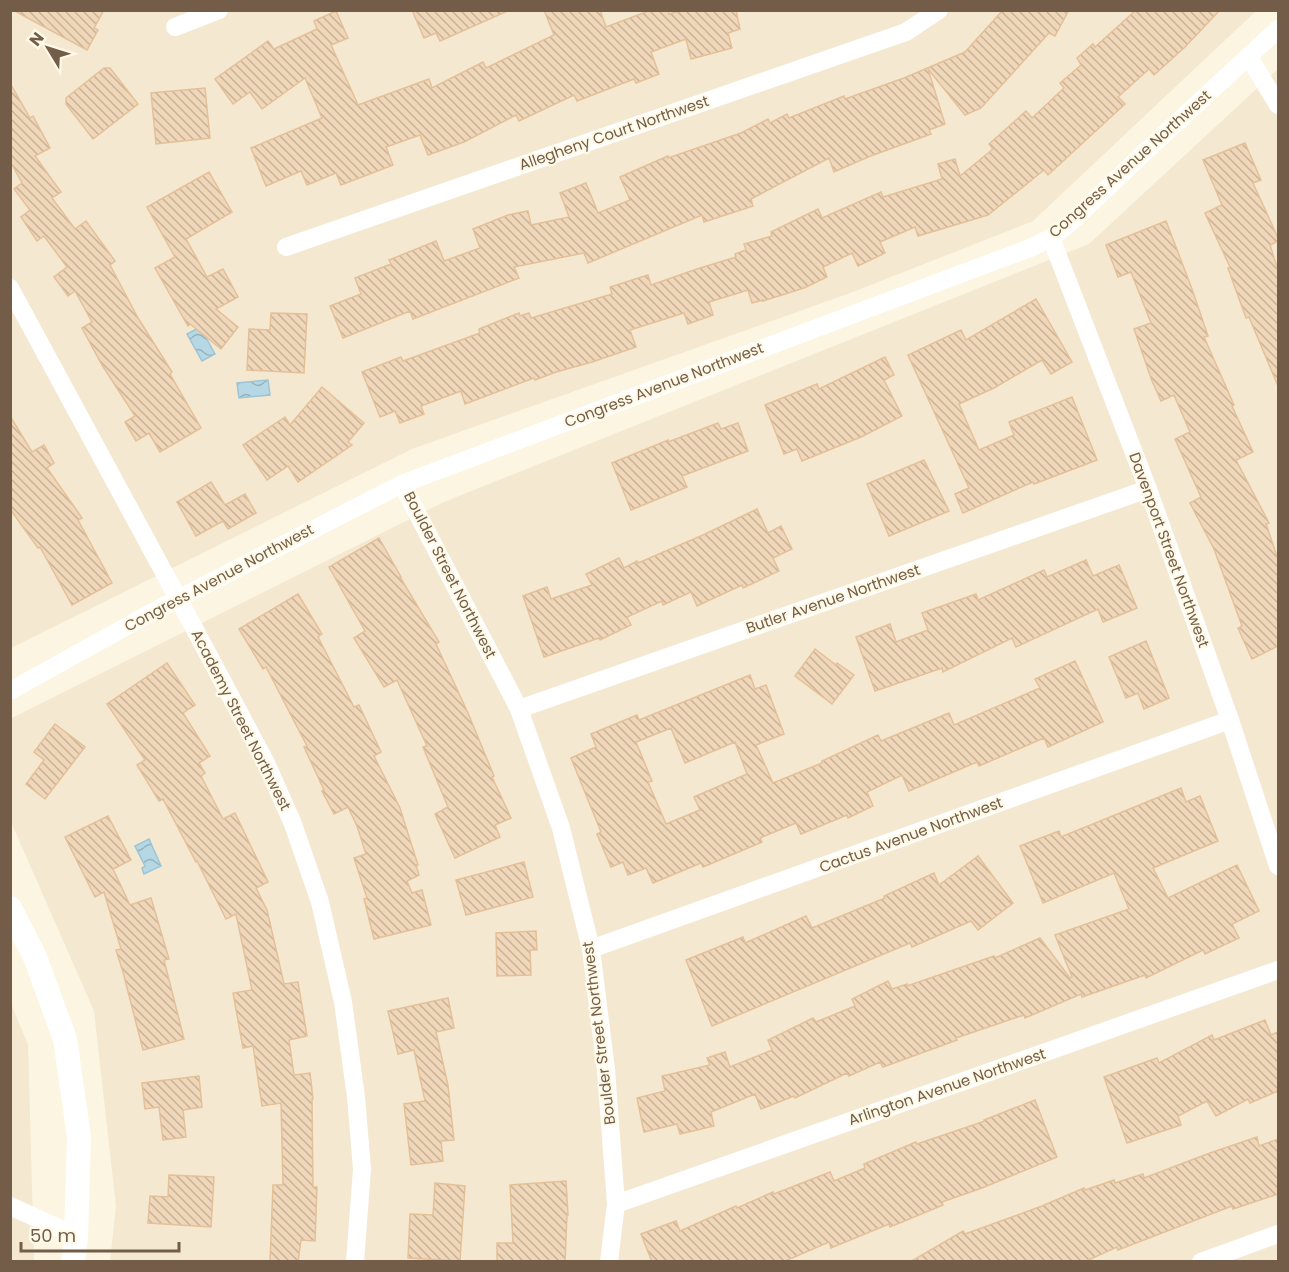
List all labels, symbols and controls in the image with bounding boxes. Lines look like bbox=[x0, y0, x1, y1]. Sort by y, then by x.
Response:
north arrow bbox=[18, 18, 78, 78]
text: N bbox=[24, 27, 49, 51]
street label: Congress Avenue Northwest bbox=[1044, 85, 1215, 242]
street label: Allegheny Court Northwest bbox=[516, 90, 712, 175]
street label: Congress Avenue Northwest bbox=[561, 337, 766, 432]
street label: Davenport Street Northwest bbox=[1124, 449, 1215, 650]
street label: Boulder Street Northwest bbox=[399, 488, 502, 662]
street label: Congress Avenue Northwest bbox=[120, 519, 317, 636]
street label: Butler Avenue Northwest bbox=[743, 559, 923, 638]
street label: Academy Street Northwest bbox=[187, 626, 296, 814]
street label: Cactus Avenue Northwest bbox=[816, 792, 1005, 878]
street label: Boulder Street Northwest bbox=[577, 940, 620, 1126]
street label: Arlington Avenue Northwest bbox=[845, 1043, 1048, 1130]
scale bar bbox=[21, 1215, 178, 1253]
text: 50 m bbox=[30, 1223, 76, 1248]

